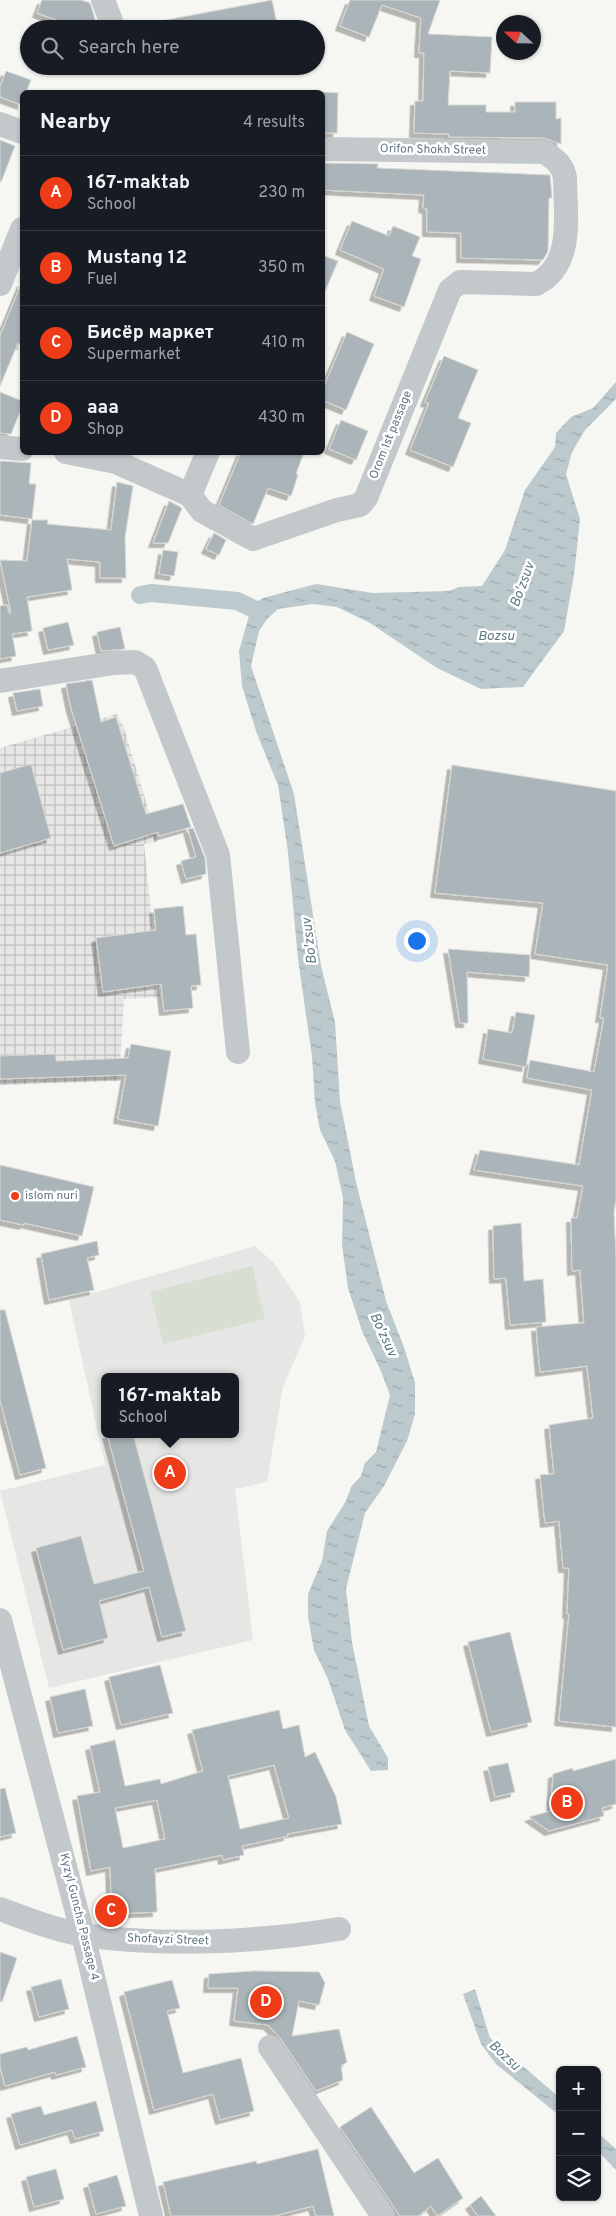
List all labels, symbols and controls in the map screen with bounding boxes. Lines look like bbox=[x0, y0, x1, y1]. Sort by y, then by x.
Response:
north arrow bbox=[496, 15, 541, 60]
search box bbox=[20, 20, 325, 75]
icon: search bbox=[38, 34, 66, 62]
text: Search here bbox=[78, 36, 180, 60]
text: Nearby bbox=[40, 109, 111, 136]
text: 4 results bbox=[243, 113, 305, 133]
street label: Orifon Shokh Street bbox=[380, 141, 486, 159]
text: 167-maktab bbox=[87, 171, 190, 195]
text: A bbox=[50, 183, 62, 203]
text: 230 m bbox=[258, 183, 305, 203]
text: School bbox=[87, 195, 136, 215]
text: Mustang 12 bbox=[87, 246, 187, 270]
text: B bbox=[50, 258, 62, 278]
text: 350 m bbox=[258, 258, 305, 278]
text: Fuel bbox=[87, 270, 117, 290]
text: Бисёр маркет bbox=[87, 321, 214, 345]
text: C bbox=[51, 333, 61, 353]
text: 410 m bbox=[262, 333, 305, 353]
text: Supermarket bbox=[87, 345, 181, 365]
street label: Orom 1st passage bbox=[366, 388, 416, 482]
text: ааа bbox=[87, 396, 119, 420]
text: D bbox=[50, 408, 62, 428]
text: 430 m bbox=[258, 408, 305, 428]
text: Shop bbox=[87, 420, 124, 440]
water label: Bo'zsuv bbox=[507, 559, 539, 610]
water label: Bozsu bbox=[478, 628, 515, 645]
water label: Bo'zsuv bbox=[299, 916, 321, 965]
your location bbox=[404, 928, 430, 954]
place label: islom nuri bbox=[25, 1188, 78, 1204]
marker: islom nuri bbox=[9, 1190, 21, 1202]
water label: Bo'zsuv bbox=[365, 1310, 401, 1361]
popup bbox=[101, 1373, 239, 1438]
text: 167-maktab bbox=[119, 1384, 221, 1408]
text: School bbox=[119, 1408, 167, 1428]
pin: A bbox=[154, 1454, 186, 1492]
pin: B bbox=[551, 1784, 583, 1822]
street label: Kyzyl Guncha Passage 4 bbox=[55, 1852, 103, 1982]
pin: C bbox=[95, 1892, 127, 1930]
street label: Shofayzi Street bbox=[127, 1931, 209, 1949]
pin: D bbox=[250, 1983, 282, 2021]
water label: Bozsu bbox=[485, 2037, 523, 2075]
map controls bbox=[556, 2066, 601, 2201]
button: + bbox=[556, 2066, 601, 2111]
button: − bbox=[556, 2111, 601, 2156]
button: layers bbox=[556, 2156, 601, 2201]

